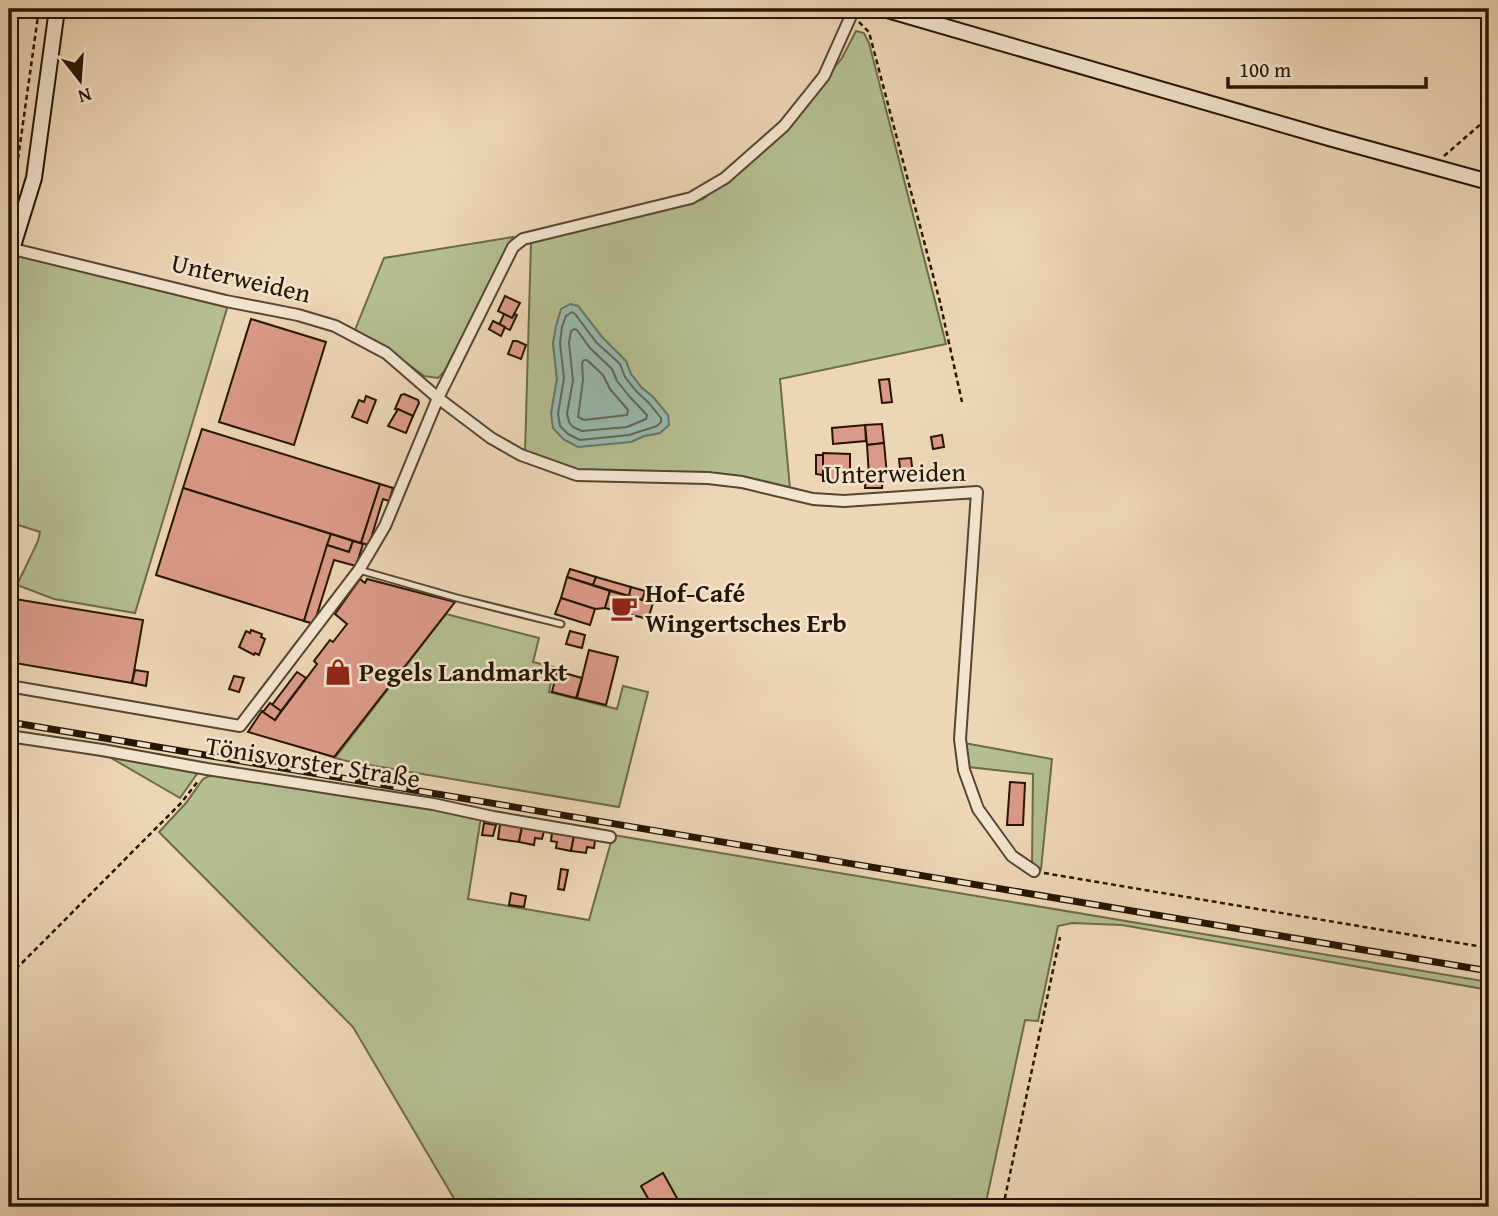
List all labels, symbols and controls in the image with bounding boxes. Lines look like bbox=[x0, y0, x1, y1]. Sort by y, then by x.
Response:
north arrow bbox=[46, 46, 116, 116]
scale bar bbox=[1228, 46, 1426, 90]
text: 100 m bbox=[1239, 54, 1291, 85]
text: N bbox=[75, 81, 95, 112]
street label: Unterweiden bbox=[168, 243, 315, 313]
street label: Unterweiden bbox=[824, 452, 967, 493]
place label: Hof-Café Wingertsches Erb bbox=[645, 573, 847, 642]
cafe icon: Hof-Café Wingertsches Erb bbox=[609, 593, 639, 623]
place label: Pegels Landmarkt bbox=[359, 652, 568, 691]
shop icon: Pegels Landmarkt bbox=[323, 657, 353, 687]
street label: Tönisvorster Straße bbox=[203, 725, 423, 798]

